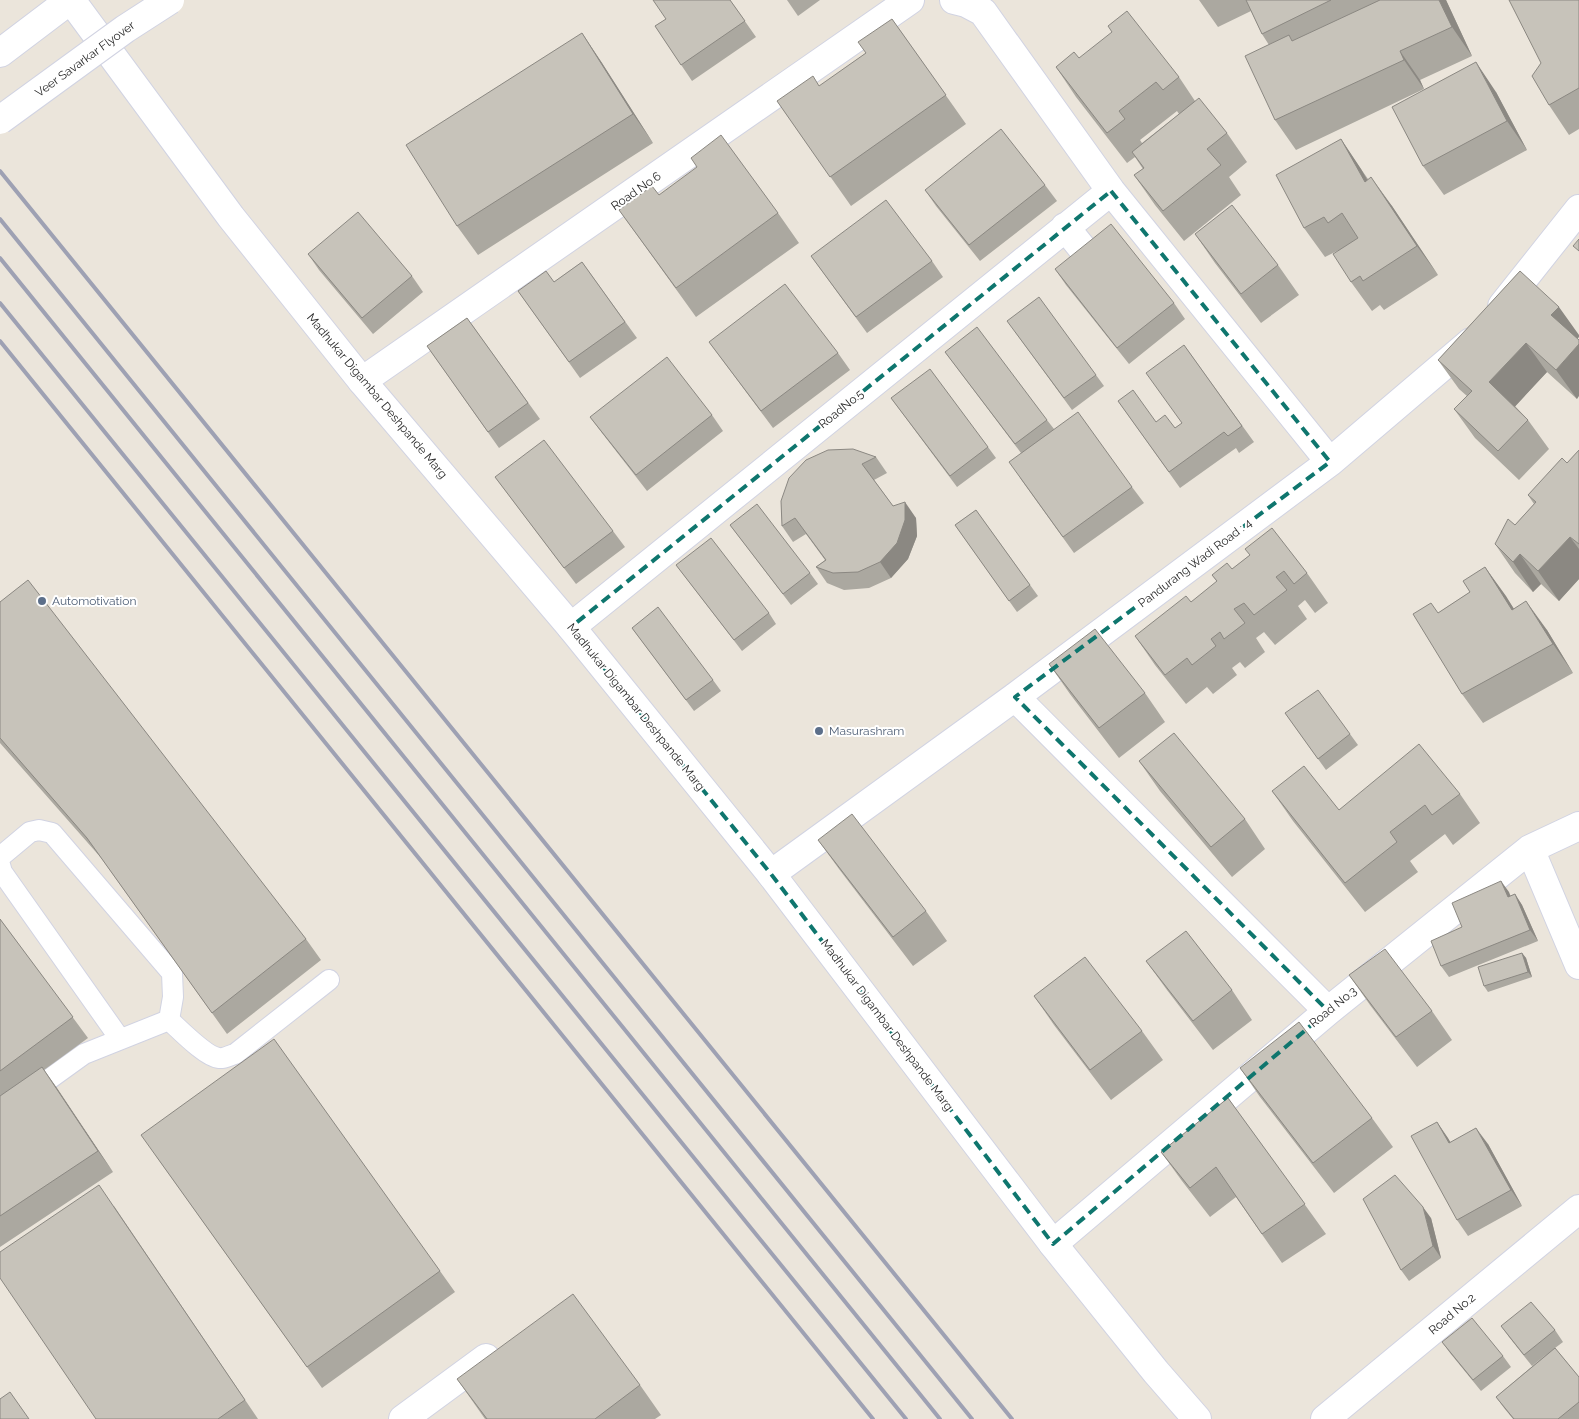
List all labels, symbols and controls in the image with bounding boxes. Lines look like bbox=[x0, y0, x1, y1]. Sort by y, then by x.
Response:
street label: Veer Savarkar Flyover bbox=[32, 18, 138, 100]
street label: Road No.6 bbox=[608, 169, 664, 213]
street label: Madhukar Digambar Deshpande Marg bbox=[304, 311, 450, 481]
street label: RoadNo.5 bbox=[816, 386, 867, 431]
street label: Pandurang Wadi Road : 4 bbox=[1135, 515, 1255, 610]
place label: Automotivation bbox=[52, 594, 136, 608]
marker: Automotivation bbox=[36, 595, 48, 607]
street label: Madhukar Digambar Deshpande Marg bbox=[564, 621, 708, 793]
place label: Masurashram bbox=[829, 724, 904, 738]
marker: Masurashram bbox=[813, 725, 825, 737]
street label: Madhukar Digambar Deshpande Marg bbox=[818, 937, 956, 1113]
street label: Road No.3 bbox=[1307, 984, 1359, 1030]
street label: Road No.2 bbox=[1426, 1290, 1478, 1338]

